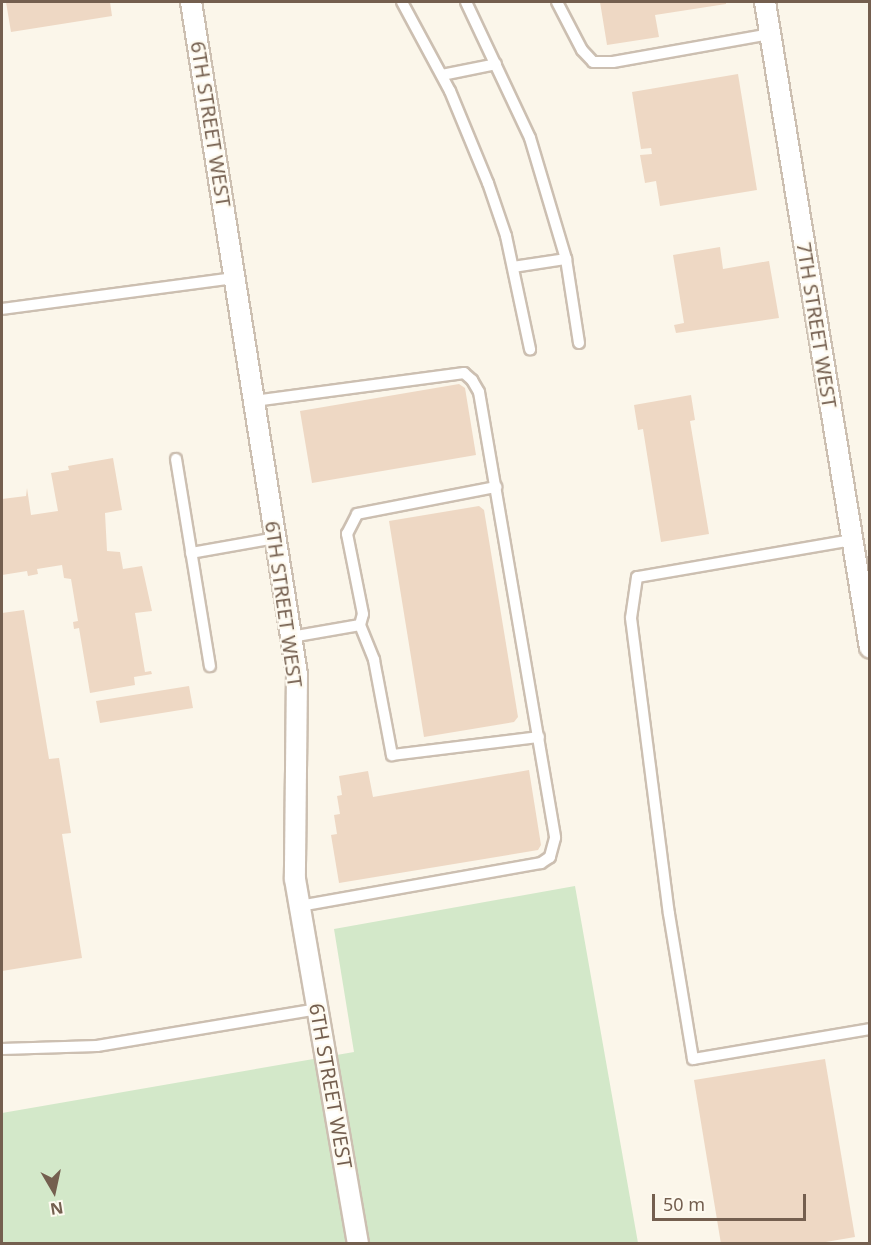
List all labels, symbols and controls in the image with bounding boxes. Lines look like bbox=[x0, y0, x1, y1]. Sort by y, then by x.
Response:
street label: 6TH STREET WEST bbox=[186, 39, 236, 209]
street label: 7TH STREET WEST bbox=[792, 240, 842, 410]
street label: 6TH STREET WEST bbox=[260, 519, 308, 689]
street label: 6TH STREET WEST bbox=[305, 1001, 357, 1171]
north arrow bbox=[24, 1161, 84, 1221]
scale bar bbox=[655, 1182, 810, 1220]
text: 50 m bbox=[663, 1192, 705, 1216]
text: N bbox=[49, 1197, 65, 1221]

